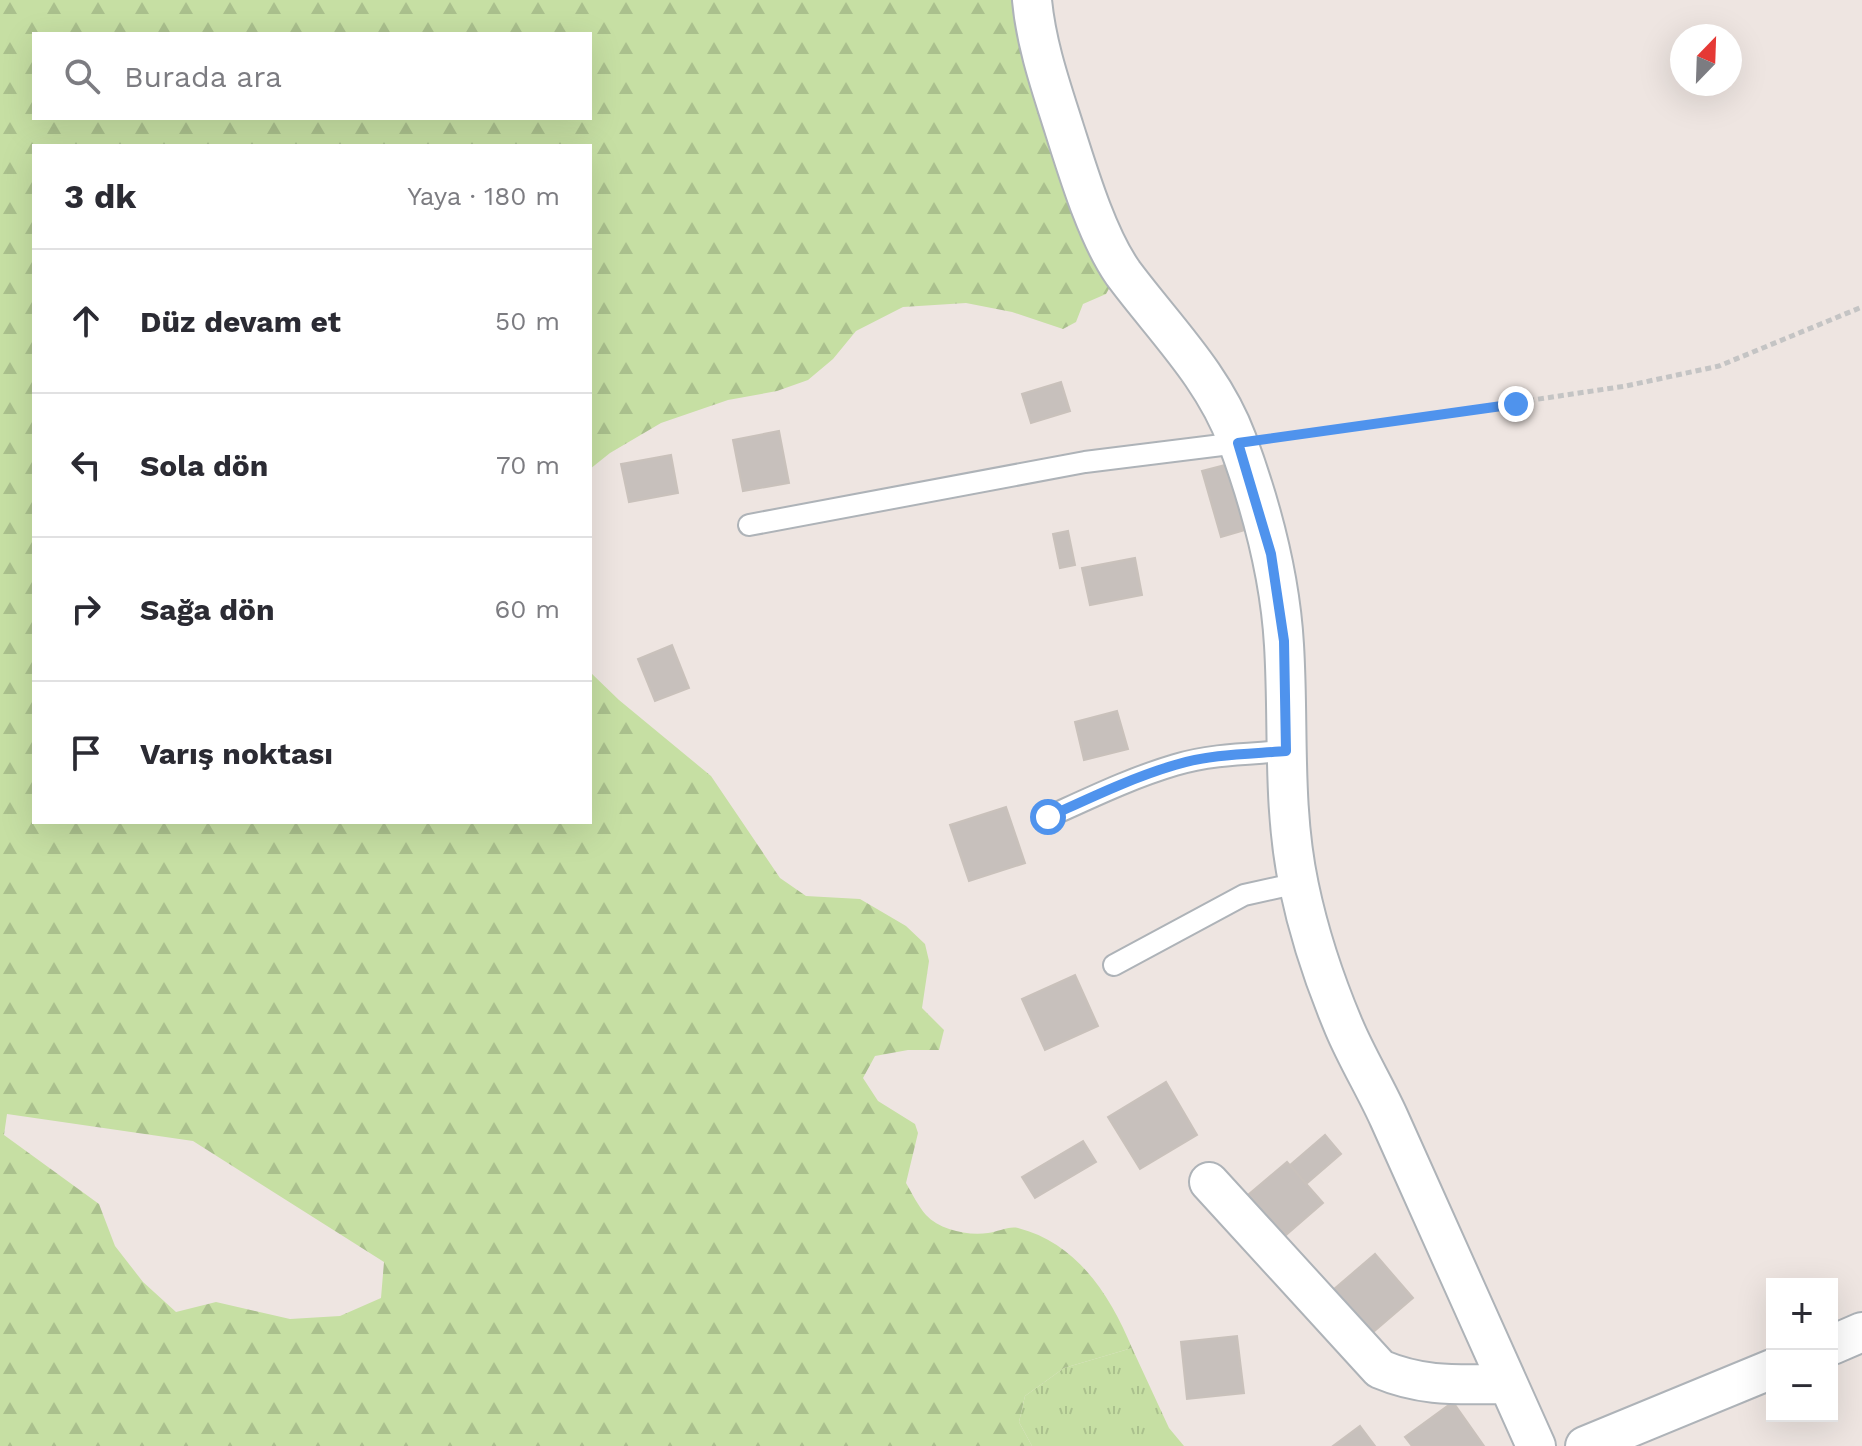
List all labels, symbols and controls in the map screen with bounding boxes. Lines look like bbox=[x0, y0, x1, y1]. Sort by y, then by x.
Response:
north arrow bbox=[1670, 24, 1742, 96]
search box bbox=[32, 32, 592, 120]
icon: search bbox=[60, 54, 104, 98]
text: Burada ara bbox=[124, 59, 282, 94]
text: 3 dk bbox=[64, 176, 136, 216]
text: Yaya · 180 m bbox=[407, 181, 560, 211]
icon: ahead bbox=[64, 299, 108, 343]
text: Düz devam et bbox=[140, 304, 341, 339]
text: 50 m bbox=[495, 306, 560, 336]
route end bbox=[1498, 386, 1534, 422]
icon: left bbox=[64, 443, 108, 487]
text: Sola dön bbox=[140, 448, 268, 483]
text: 70 m bbox=[496, 450, 560, 480]
icon: right bbox=[64, 587, 108, 631]
text: Sağa dön bbox=[140, 592, 275, 627]
text: 60 m bbox=[494, 594, 560, 624]
icon: arrive bbox=[64, 731, 108, 775]
text: Varış noktası bbox=[140, 736, 333, 771]
route start bbox=[1030, 799, 1066, 835]
map controls bbox=[1766, 1278, 1838, 1422]
button: + bbox=[1766, 1278, 1838, 1350]
button: − bbox=[1766, 1350, 1838, 1422]

